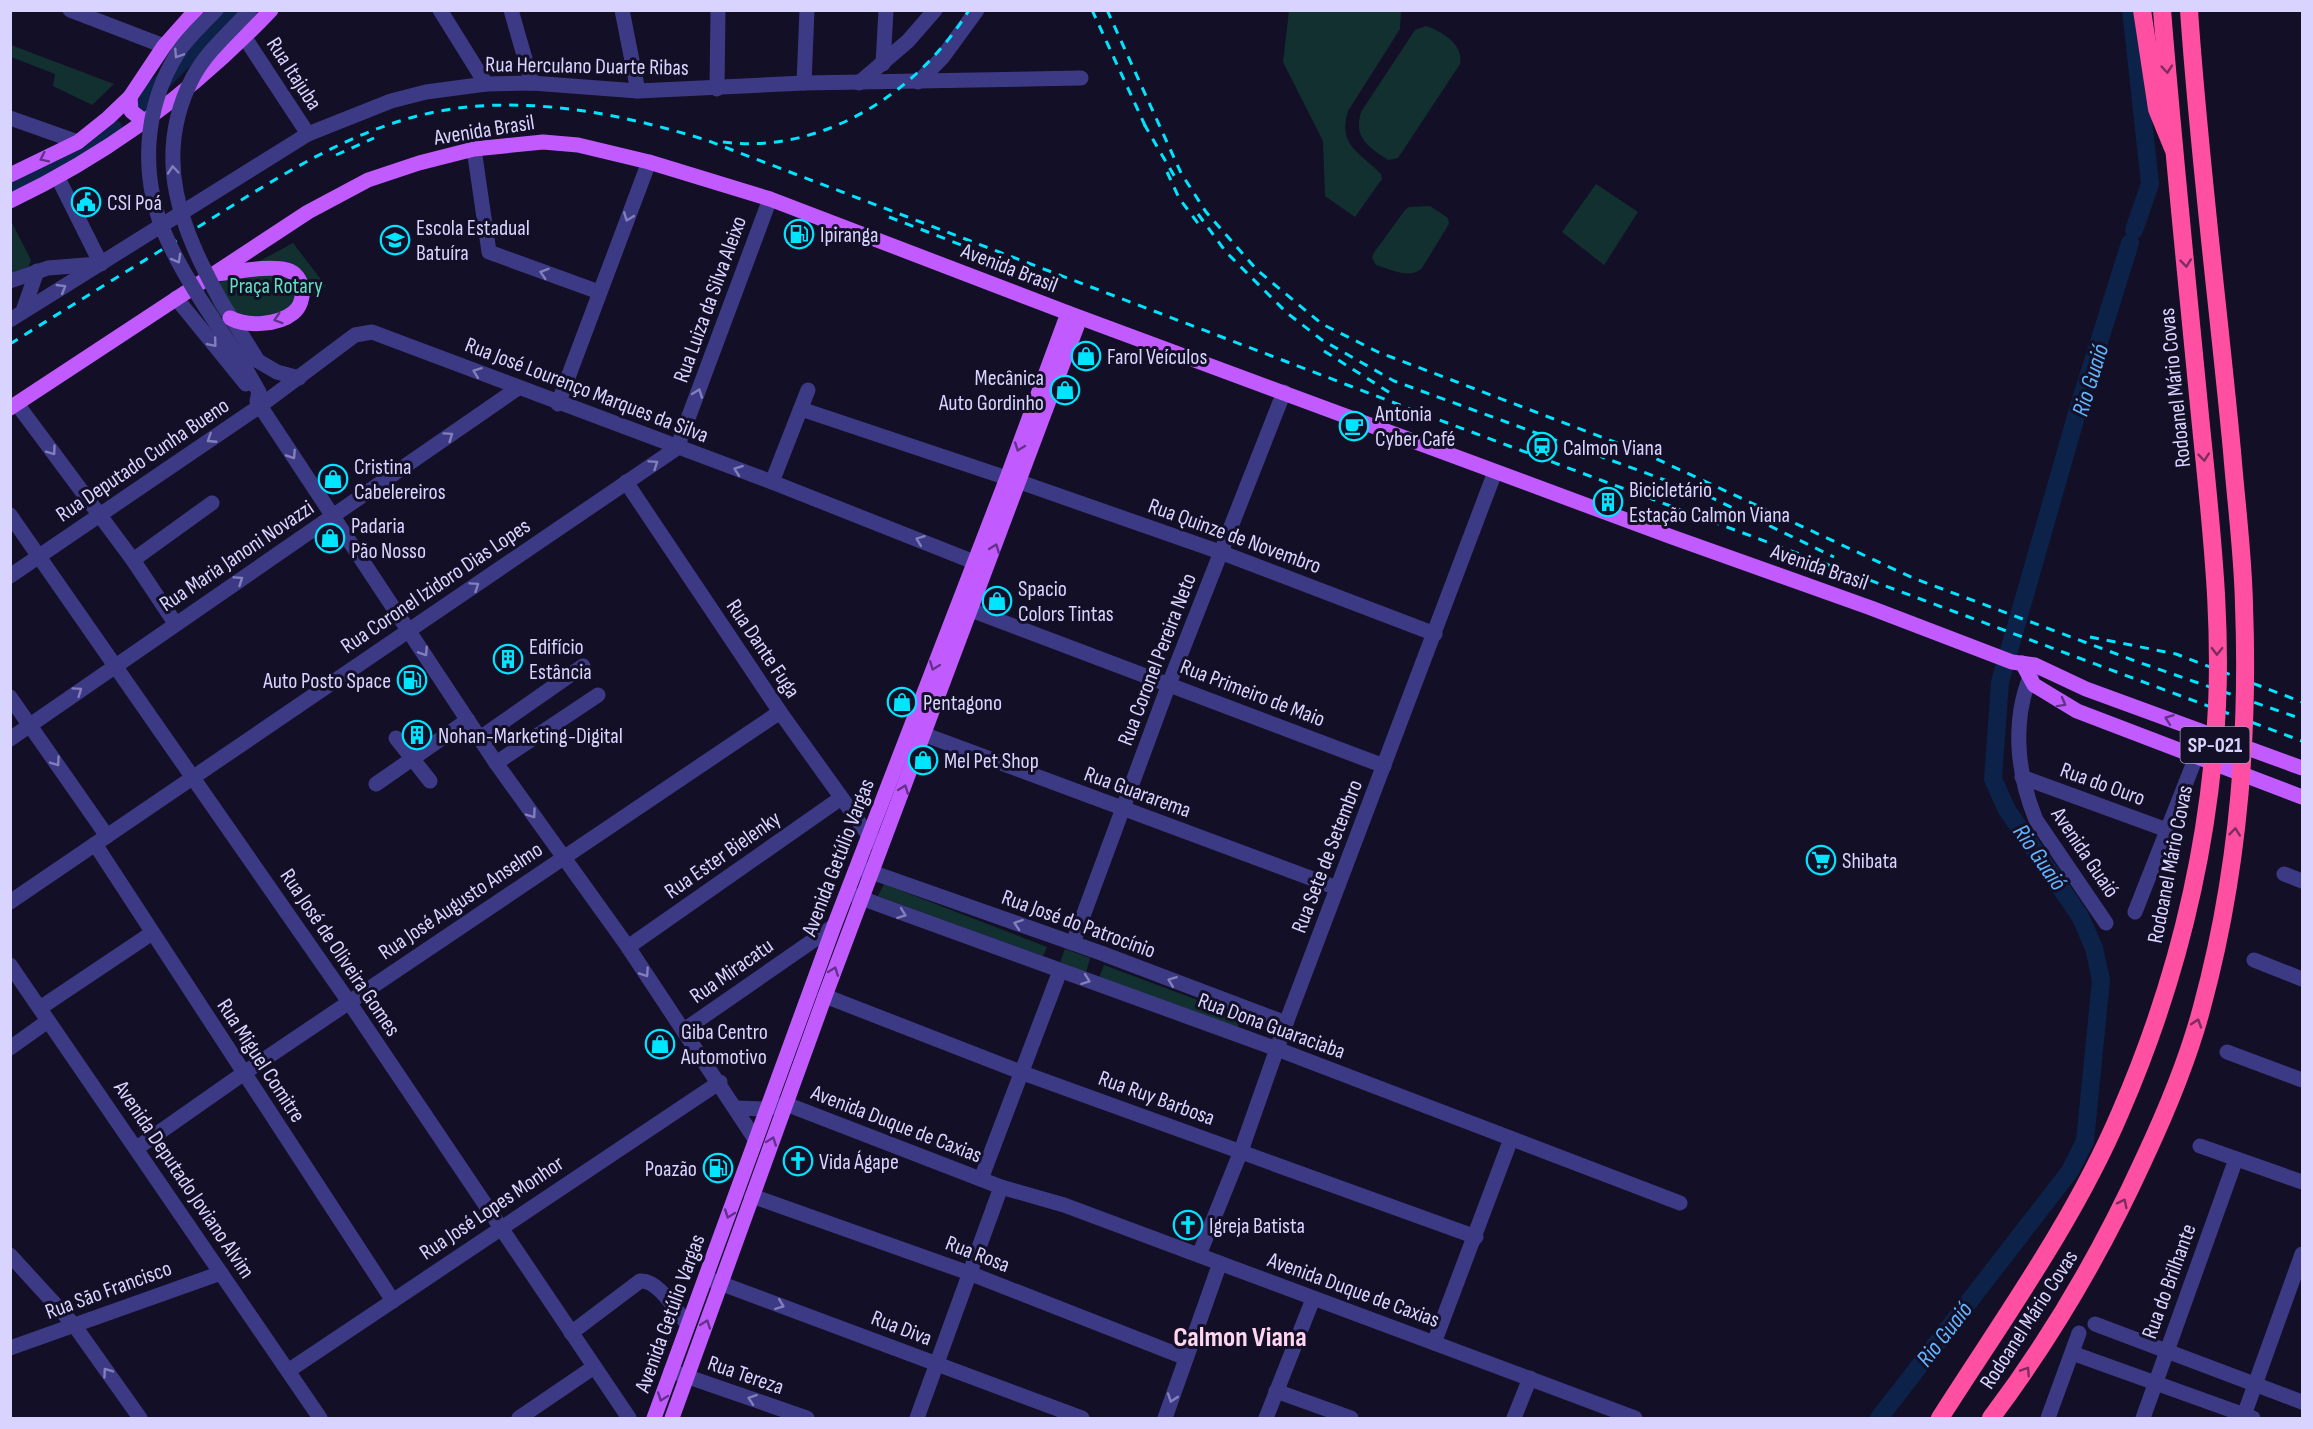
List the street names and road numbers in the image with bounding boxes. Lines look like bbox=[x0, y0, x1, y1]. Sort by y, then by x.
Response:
street label: Rua Itajuba bbox=[260, 32, 327, 115]
street label: Rua Herculano Duarte Ribas bbox=[485, 51, 689, 82]
street label: Avenida Brasil bbox=[431, 109, 536, 152]
street label: Rua Luiza da Silva Aleixo bbox=[668, 213, 753, 386]
street label: Avenida Brasil bbox=[956, 237, 1062, 299]
street label: Rodoanel Mário Covas bbox=[2154, 307, 2197, 469]
street label: Rua José Lourenço Marques da Silva bbox=[461, 331, 712, 449]
street label: Rua Deputado Cunha Bueno bbox=[51, 392, 235, 528]
street label: Rua Quinze de Novembro bbox=[1144, 493, 1325, 580]
street label: Rua Maria Janoni Novazzi bbox=[154, 495, 319, 618]
street label: Rua Coronel Izidoro Dias Lopes bbox=[336, 513, 536, 660]
street label: Avenida Brasil bbox=[1766, 538, 1872, 597]
street label: Rua Coronel Pereira Neto bbox=[1112, 570, 1203, 750]
street label: Rua Dante Fuga bbox=[720, 594, 806, 703]
street label: Rua Primeiro de Maio bbox=[1176, 653, 1329, 733]
road number: SP-021 bbox=[2180, 727, 2250, 763]
street label: Rua do Ouro bbox=[2056, 757, 2149, 812]
street label: Rua Guararema bbox=[1080, 761, 1195, 824]
street label: Avenida Getúlio Vargas bbox=[796, 775, 881, 941]
street label: Rua Sete de Setembro bbox=[1286, 776, 1369, 937]
street label: Rodoanel Mário Covas bbox=[2142, 783, 2199, 945]
street label: Avenida Guaió bbox=[2044, 802, 2125, 903]
street label: Rua Ester Bielenky bbox=[660, 805, 786, 905]
street label: Rua José Augusto Anselmo bbox=[374, 836, 548, 966]
street label: Rua José de Oliveira Gomes bbox=[274, 864, 406, 1042]
street label: Rua José do Patrocínio bbox=[998, 884, 1159, 965]
street label: Rua Miracatu bbox=[685, 933, 779, 1010]
street label: Rua Dona Guaraciaba bbox=[1194, 987, 1349, 1066]
street label: Rua Miguel Comitre bbox=[211, 994, 311, 1128]
street label: Rua Ruy Barbosa bbox=[1095, 1065, 1218, 1132]
street label: Avenida Deputado Joviano Alvim bbox=[107, 1075, 260, 1284]
street label: Avenida Duque de Caxias bbox=[806, 1079, 986, 1169]
street label: Rua José Lopes Monhor bbox=[415, 1150, 569, 1266]
street label: Rua do Brilhante bbox=[2136, 1220, 2203, 1343]
street label: Rua Rosa bbox=[942, 1230, 1013, 1279]
street label: Avenida Getúlio Vargas bbox=[629, 1231, 712, 1397]
street label: Rodoanel Mário Covas bbox=[1974, 1245, 2084, 1394]
street label: Avenida Duque de Caxias bbox=[1263, 1246, 1443, 1334]
street label: Rua São Francisco bbox=[42, 1255, 175, 1326]
street label: Rua Diva bbox=[867, 1305, 936, 1352]
street label: Rua Tereza bbox=[704, 1350, 787, 1401]

